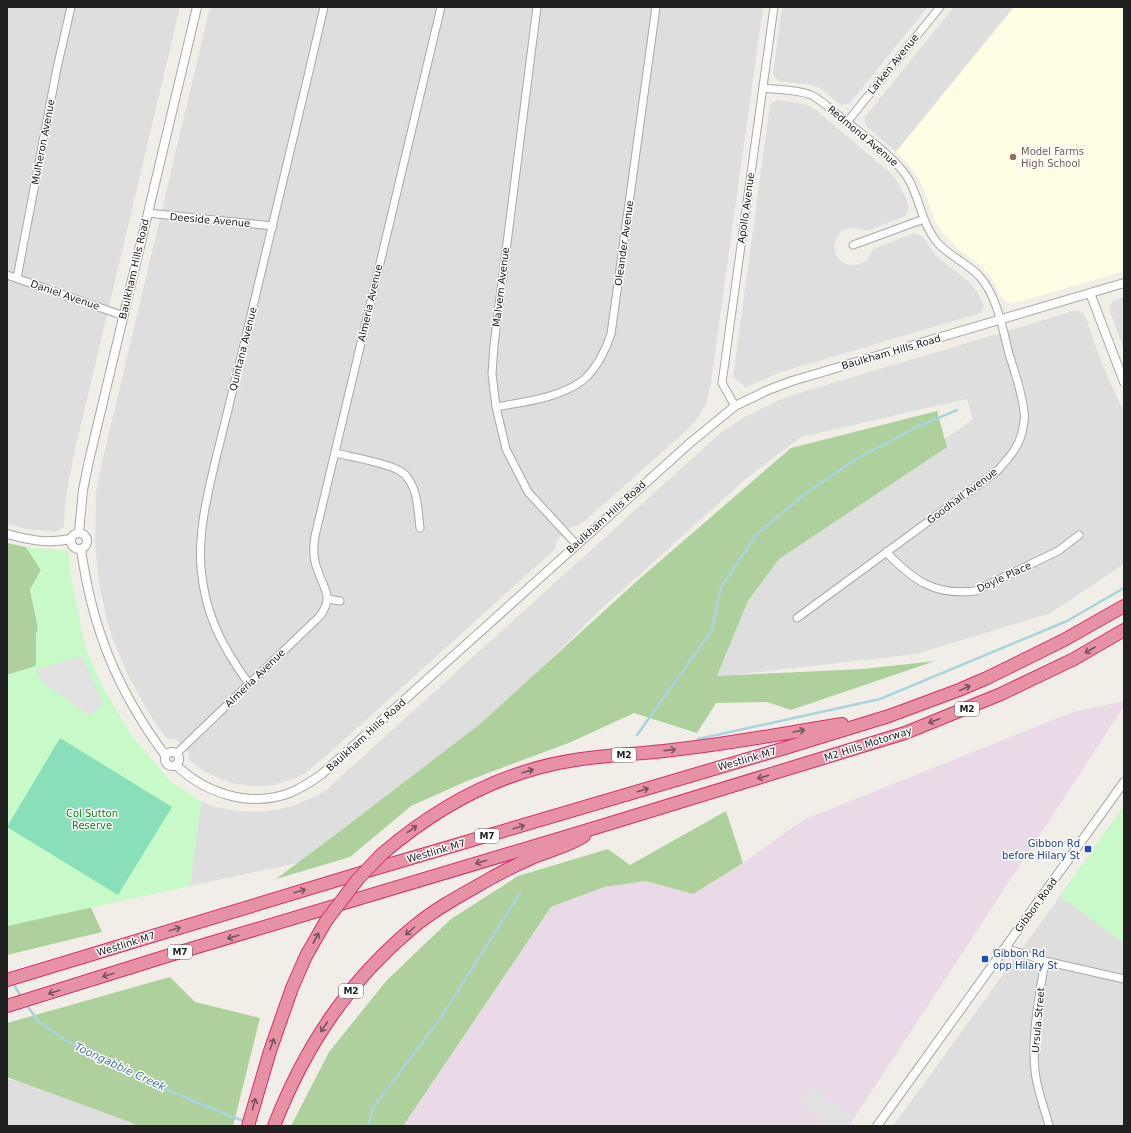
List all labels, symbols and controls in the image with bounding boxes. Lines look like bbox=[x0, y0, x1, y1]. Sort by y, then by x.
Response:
street label: Larken Avenue bbox=[865, 32, 921, 96]
street label: Mulheron Avenue bbox=[29, 98, 57, 186]
street label: Redmond Avenue bbox=[826, 104, 900, 168]
place label: Model Farms High School bbox=[1021, 146, 1084, 169]
marker: Model Farms High School bbox=[1008, 152, 1018, 162]
street label: Apollo Avenue bbox=[736, 172, 756, 244]
street label: Oleander Avenue bbox=[613, 200, 635, 286]
street label: Deeside Avenue bbox=[169, 211, 251, 229]
street label: Baulkham Hills Road bbox=[117, 218, 151, 320]
street label: Malvern Avenue bbox=[491, 247, 511, 327]
street label: Almeria Avenue bbox=[356, 263, 384, 343]
street label: Daniel Avenue bbox=[29, 278, 101, 312]
street label: Quintana Avenue bbox=[227, 306, 259, 392]
street label: Baulkham Hills Road bbox=[840, 333, 942, 371]
street label: Goodhall Avenue bbox=[925, 466, 999, 526]
street label: Baulkham Hills Road bbox=[564, 479, 648, 555]
street label: Doyle Place bbox=[975, 560, 1033, 594]
one-way arrow bbox=[1084, 646, 1096, 654]
street label: Almeria Avenue bbox=[223, 647, 287, 709]
one-way arrow bbox=[958, 684, 970, 691]
street label: Baulkham Hills Road bbox=[324, 697, 408, 773]
road number: M2 bbox=[955, 702, 979, 716]
one-way arrow bbox=[929, 718, 941, 726]
street label: M2 Hills Motorway bbox=[823, 725, 913, 763]
one-way arrow bbox=[792, 727, 805, 735]
street label: Westlink M7 bbox=[716, 745, 778, 773]
one-way arrow bbox=[663, 747, 676, 754]
road number: M2 bbox=[612, 748, 636, 762]
one-way arrow bbox=[521, 767, 534, 774]
one-way arrow bbox=[757, 774, 770, 781]
one-way arrow bbox=[636, 786, 649, 793]
park label: Col Sutton Reserve bbox=[66, 808, 118, 831]
one-way arrow bbox=[512, 823, 525, 830]
one-way arrow bbox=[407, 825, 418, 833]
road number: M7 bbox=[475, 829, 499, 843]
street label: Westlink M7 bbox=[405, 837, 467, 865]
place label: Gibbon Rd before Hilary St bbox=[1002, 838, 1080, 861]
marker: Gibbon Rd before Hilary St bbox=[1083, 844, 1093, 854]
one-way arrow bbox=[474, 859, 487, 866]
street label: Gibbon Road bbox=[1013, 876, 1059, 934]
one-way arrow bbox=[293, 887, 306, 894]
one-way arrow bbox=[169, 925, 182, 932]
one-way arrow bbox=[405, 926, 415, 935]
street label: Westlink M7 bbox=[95, 930, 157, 958]
one-way arrow bbox=[313, 933, 321, 945]
one-way arrow bbox=[226, 934, 239, 941]
road number: M7 bbox=[168, 945, 192, 959]
place label: Gibbon Rd opp Hilary St bbox=[993, 948, 1058, 971]
marker: Gibbon Rd opp Hilary St bbox=[980, 954, 990, 964]
one-way arrow bbox=[102, 972, 115, 979]
road number: M2 bbox=[339, 984, 363, 998]
street label: Ursula Street bbox=[1030, 987, 1046, 1053]
one-way arrow bbox=[48, 989, 61, 996]
one-way arrow bbox=[320, 1021, 328, 1032]
one-way arrow bbox=[269, 1038, 276, 1051]
water label: Toongabbie Creek bbox=[72, 1040, 168, 1094]
one-way arrow bbox=[251, 1098, 258, 1111]

